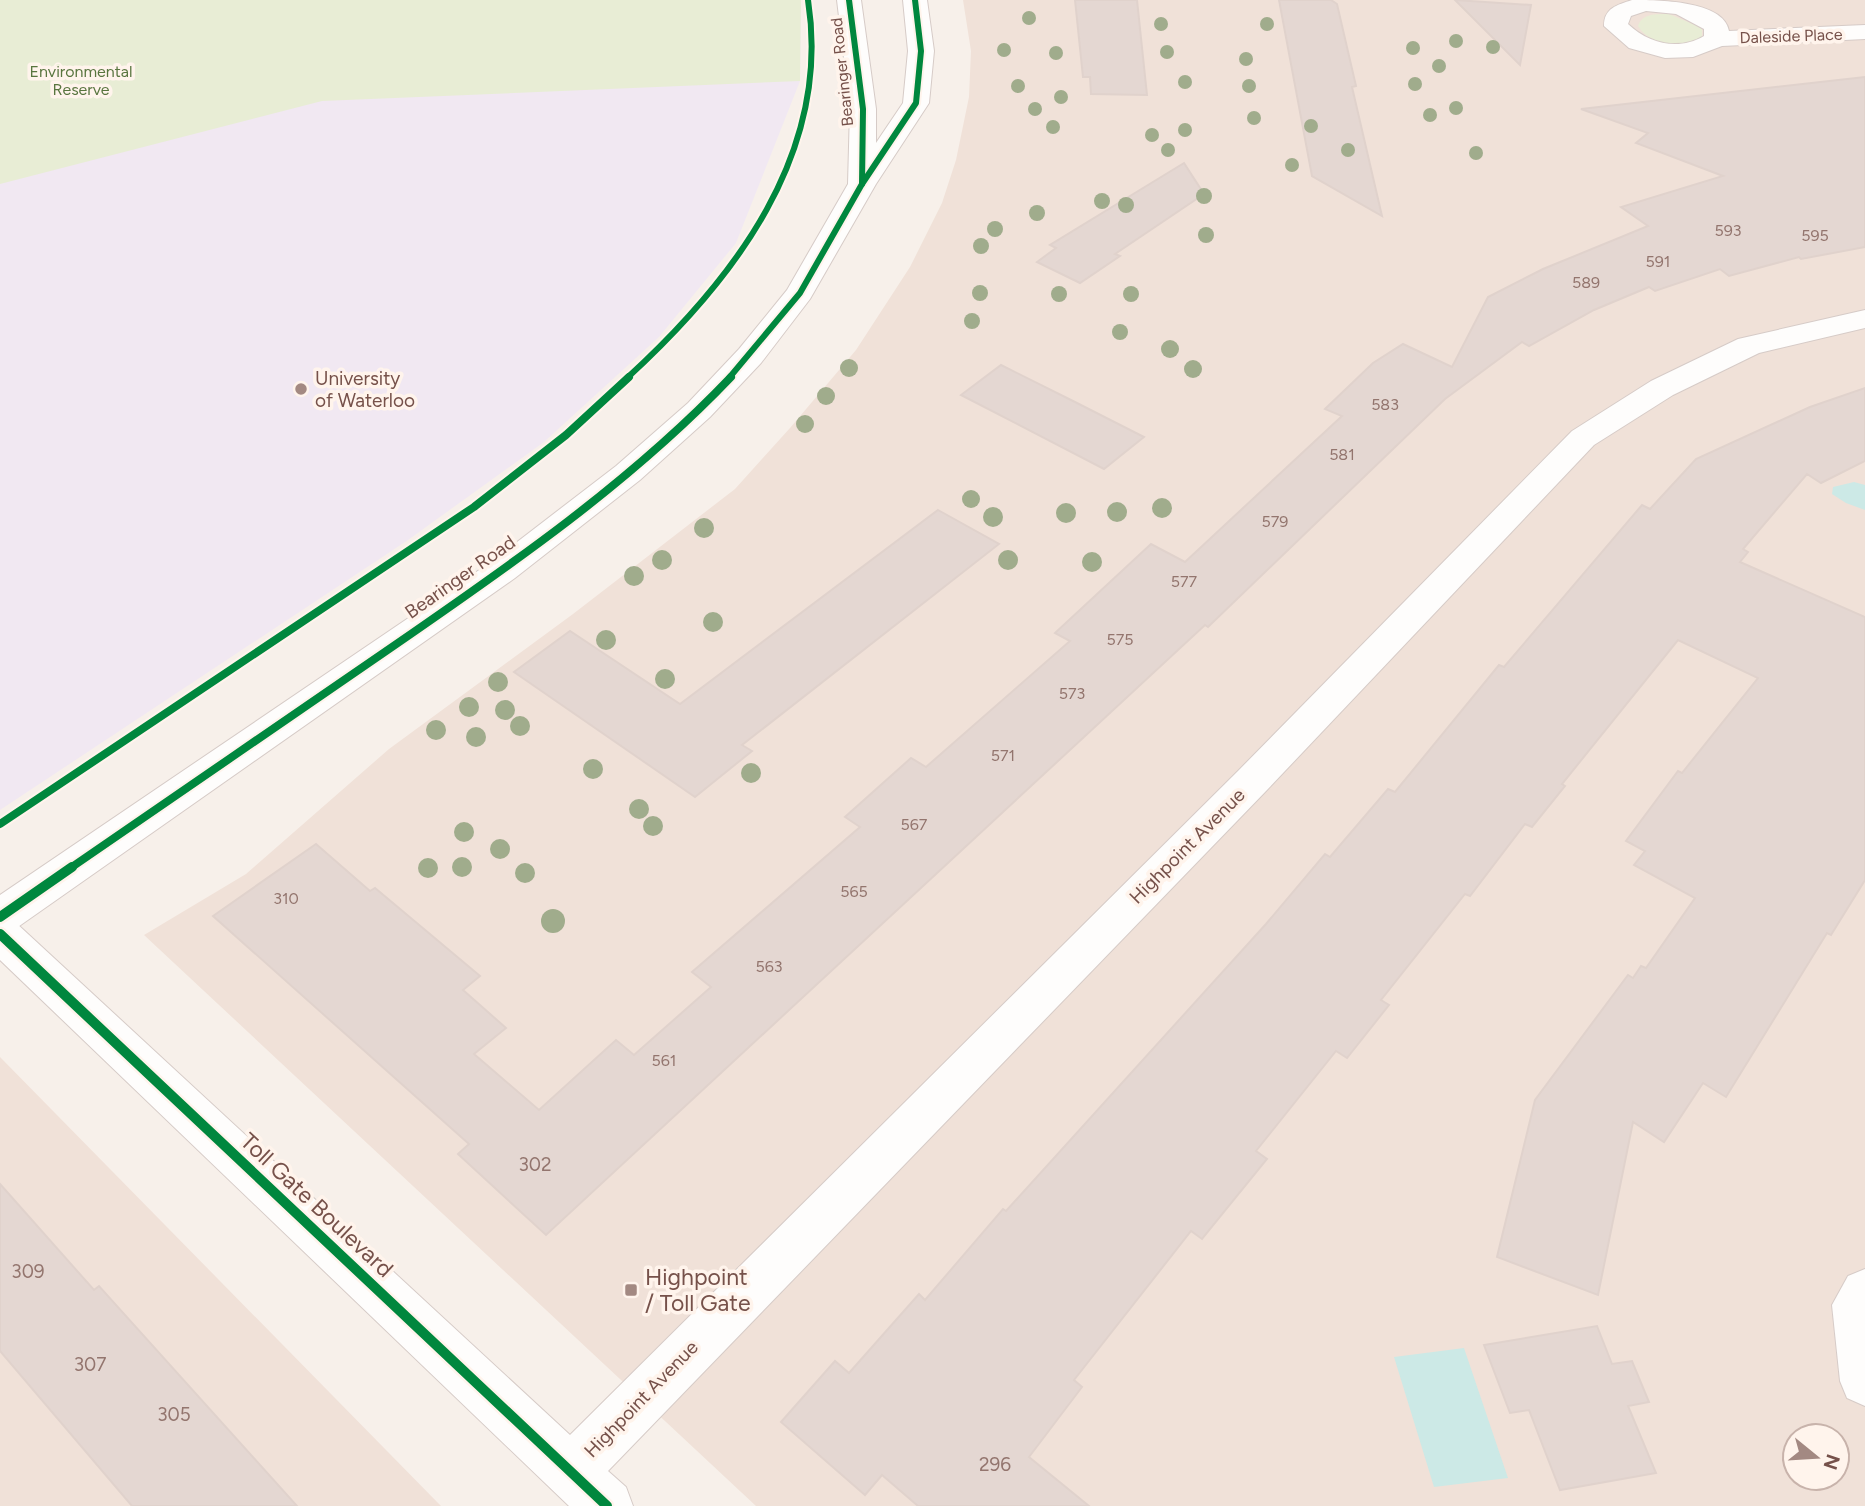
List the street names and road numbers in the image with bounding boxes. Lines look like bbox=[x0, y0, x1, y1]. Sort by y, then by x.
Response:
street label: Bearinger Road bbox=[827, 17, 857, 127]
street label: Daleside Place bbox=[1739, 25, 1843, 47]
street label: Bearinger Road bbox=[400, 530, 520, 624]
street label: Highpoint Avenue bbox=[1124, 783, 1250, 909]
street label: Toll Gate Boulevard bbox=[235, 1127, 399, 1283]
street label: Highpoint Avenue bbox=[579, 1336, 703, 1462]

